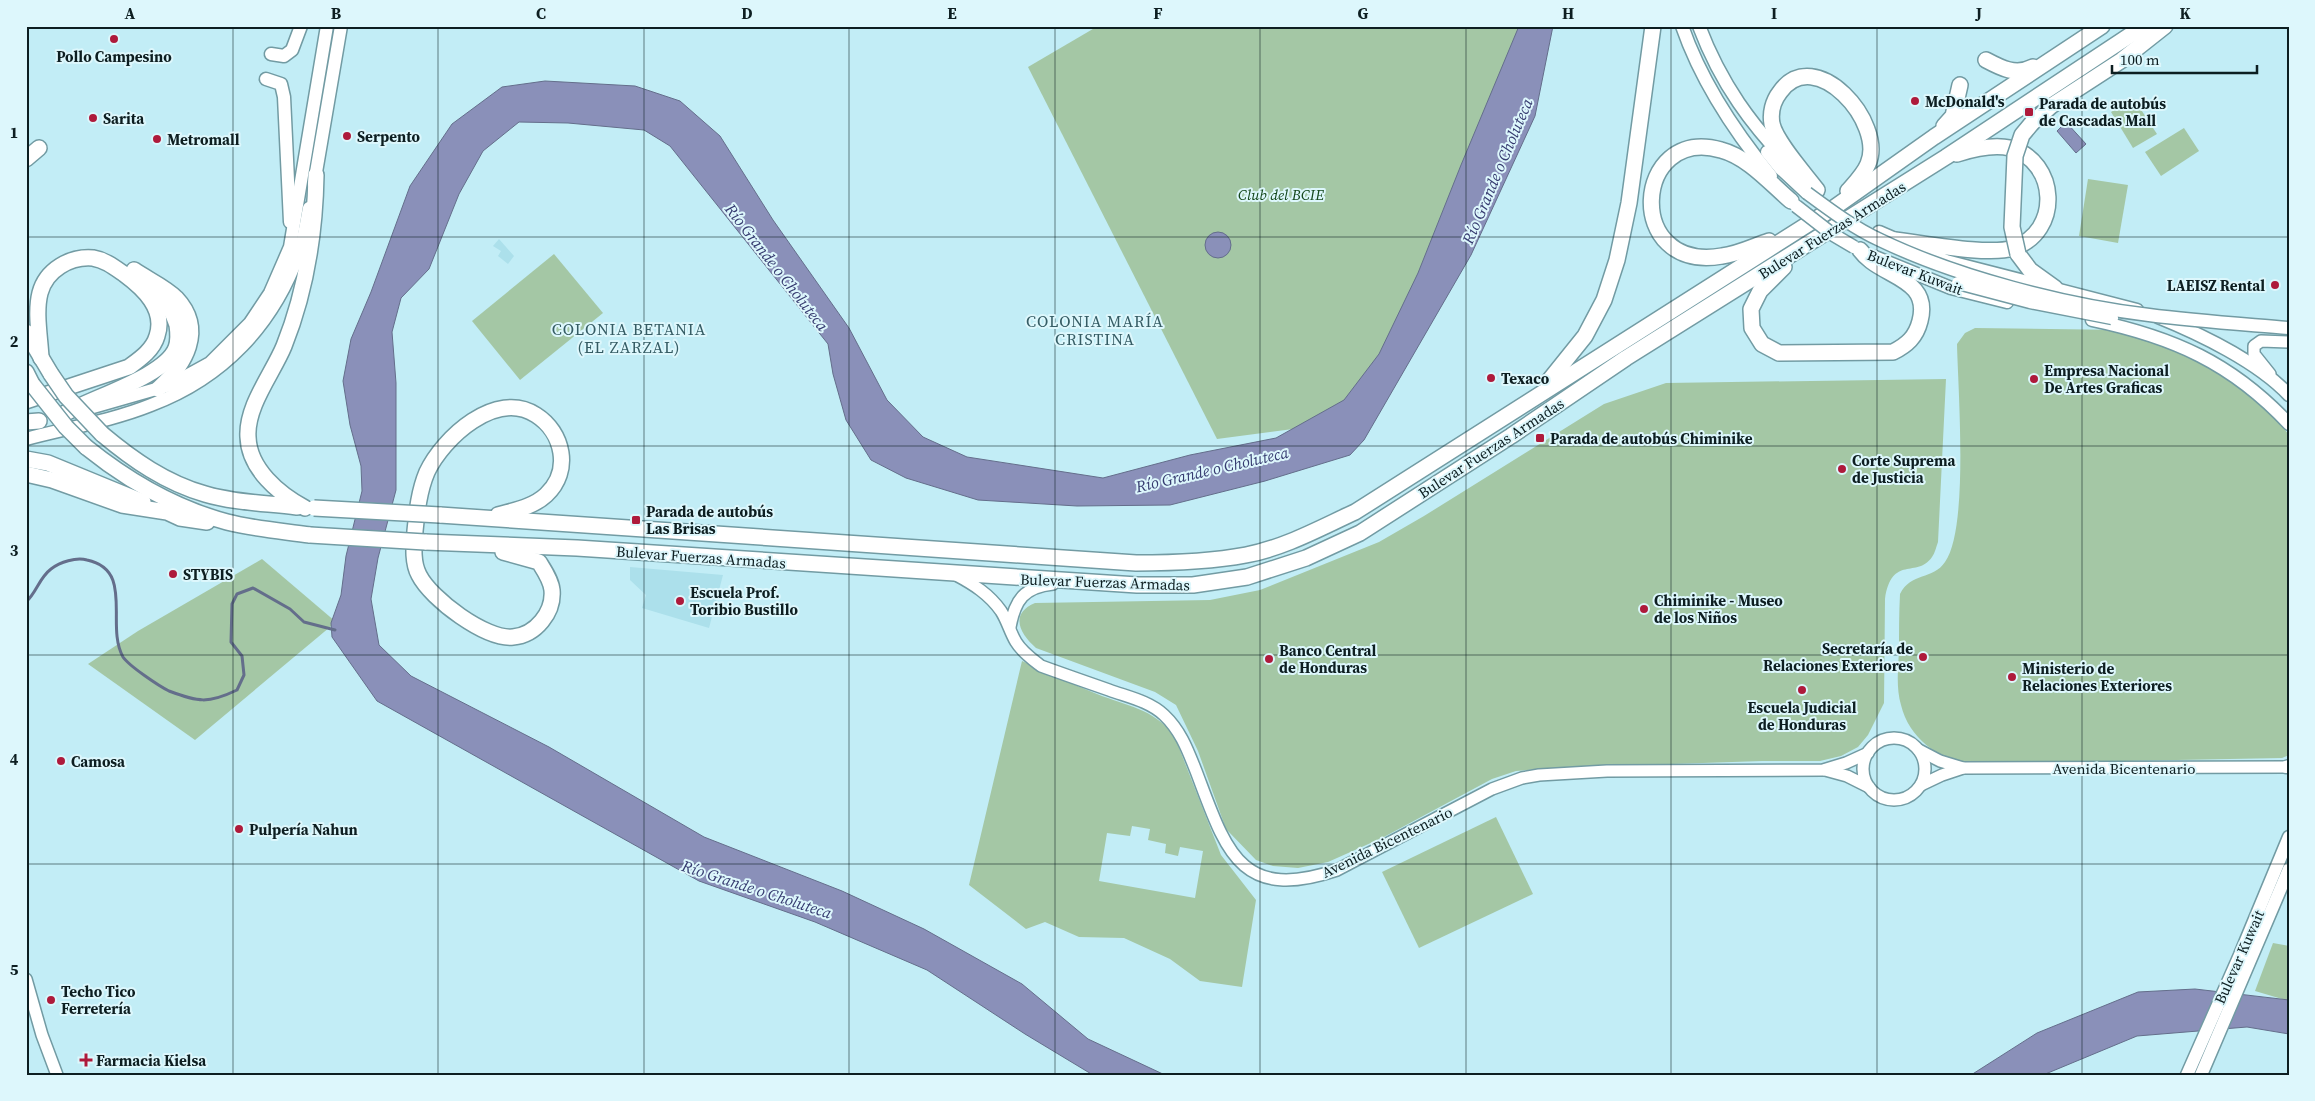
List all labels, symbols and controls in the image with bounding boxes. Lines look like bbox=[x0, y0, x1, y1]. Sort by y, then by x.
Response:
text: A bbox=[125, 2, 136, 24]
text: B bbox=[331, 2, 342, 24]
text: C bbox=[536, 2, 546, 24]
text: D bbox=[741, 2, 753, 24]
text: E bbox=[947, 2, 957, 24]
text: F bbox=[1153, 2, 1163, 24]
text: G bbox=[1358, 2, 1369, 24]
text: H bbox=[1562, 2, 1574, 24]
text: I bbox=[1771, 2, 1777, 24]
text: J bbox=[1975, 2, 1982, 24]
text: K bbox=[2179, 2, 2191, 24]
marker: Pollo Campesino bbox=[108, 33, 120, 45]
scale bar bbox=[2112, 42, 2258, 74]
place label: Pollo Campesino bbox=[56, 46, 172, 67]
text: 100 m bbox=[2120, 49, 2160, 70]
place label: McDonald's bbox=[1925, 91, 2005, 112]
place label: Parada de autobús de Cascadas Mall bbox=[2039, 93, 2166, 131]
water label: Río Grande o Choluteca bbox=[1456, 94, 1538, 248]
marker: McDonald's bbox=[1909, 95, 1921, 107]
marker: Parada de autobús de Cascadas Mall bbox=[2023, 106, 2035, 118]
place label: Sarita bbox=[103, 108, 145, 129]
marker: Sarita bbox=[87, 112, 99, 124]
text: 1 bbox=[10, 121, 18, 143]
place label: Serpento bbox=[357, 126, 420, 147]
place label: Metromall bbox=[167, 129, 240, 150]
marker: Serpento bbox=[341, 130, 353, 142]
marker: Metromall bbox=[151, 133, 163, 145]
street label: Bulevar Fuerzas Armadas bbox=[1754, 176, 1910, 284]
park label: Club del BCIE bbox=[1238, 184, 1324, 205]
water label: Río Grande o Choluteca bbox=[720, 198, 834, 336]
street label: Bulevar Kuwait bbox=[1864, 244, 1966, 300]
place label: LAEISZ Rental bbox=[2167, 275, 2265, 296]
marker: LAEISZ Rental bbox=[2269, 279, 2281, 291]
district label: COLONIA MARÍA CRISTINA bbox=[1026, 310, 1164, 350]
district label: COLONIA BETANIA (EL ZARZAL) bbox=[552, 318, 706, 358]
text: 2 bbox=[10, 330, 19, 352]
place label: Empresa Nacional De Artes Graficas bbox=[2044, 360, 2169, 398]
place label: Texaco bbox=[1501, 368, 1550, 389]
marker: Texaco bbox=[1485, 372, 1497, 384]
marker: Empresa Nacional De Artes Graficas bbox=[2028, 373, 2040, 385]
street label: Bulevar Fuerzas Armadas bbox=[1414, 393, 1568, 503]
place label: Parada de autobús Chiminike bbox=[1550, 428, 1753, 449]
marker: Parada de autobús Chiminike bbox=[1534, 432, 1546, 444]
water label: Río Grande o Choluteca bbox=[1132, 441, 1291, 498]
place label: Corte Suprema de Justicia bbox=[1852, 450, 1956, 488]
marker: Corte Suprema de Justicia bbox=[1836, 463, 1848, 475]
place label: Parada de autobús Las Brisas bbox=[646, 501, 773, 539]
marker: Parada de autobús Las Brisas bbox=[630, 514, 642, 526]
text: 3 bbox=[10, 539, 19, 561]
street label: Bulevar Fuerzas Armadas bbox=[615, 541, 787, 573]
place label: STYBIS bbox=[183, 564, 233, 585]
marker: STYBIS bbox=[167, 568, 179, 580]
street label: Bulevar Fuerzas Armadas bbox=[1020, 569, 1190, 595]
place label: Escuela Prof. Toribio Bustillo bbox=[690, 582, 798, 620]
place label: Chiminike - Museo de los Niños bbox=[1654, 590, 1783, 628]
marker: Escuela Prof. Toribio Bustillo bbox=[674, 595, 686, 607]
marker: Chiminike - Museo de los Niños bbox=[1638, 603, 1650, 615]
place label: Secretaría de Relaciones Exteriores bbox=[1763, 638, 1913, 676]
place label: Banco Central de Honduras bbox=[1279, 640, 1376, 678]
marker: Secretaría de Relaciones Exteriores bbox=[1917, 651, 1929, 663]
marker: Banco Central de Honduras bbox=[1263, 653, 1275, 665]
place label: Ministerio de Relaciones Exteriores bbox=[2022, 658, 2172, 696]
marker: Ministerio de Relaciones Exteriores bbox=[2006, 671, 2018, 683]
marker: Escuela Judicial de Honduras bbox=[1796, 684, 1808, 696]
place label: Escuela Judicial de Honduras bbox=[1747, 697, 1857, 735]
text: 4 bbox=[10, 748, 19, 770]
place label: Camosa bbox=[71, 751, 126, 772]
marker: Camosa bbox=[55, 755, 67, 767]
street label: Avenida Bicentenario bbox=[2052, 758, 2196, 779]
street label: Avenida Bicentenario bbox=[1318, 801, 1456, 883]
place label: Pulpería Nahun bbox=[249, 819, 358, 840]
marker: Pulpería Nahun bbox=[233, 823, 245, 835]
water label: Río Grande o Choluteca bbox=[678, 854, 835, 924]
street label: Bulevar Kuwait bbox=[2209, 907, 2269, 1007]
text: 5 bbox=[10, 958, 19, 980]
place label: Techo Tico Ferretería bbox=[61, 981, 136, 1019]
marker: Techo Tico Ferretería bbox=[45, 994, 57, 1006]
place label: Farmacia Kielsa bbox=[96, 1050, 207, 1071]
marker: Farmacia Kielsa bbox=[80, 1054, 92, 1066]

